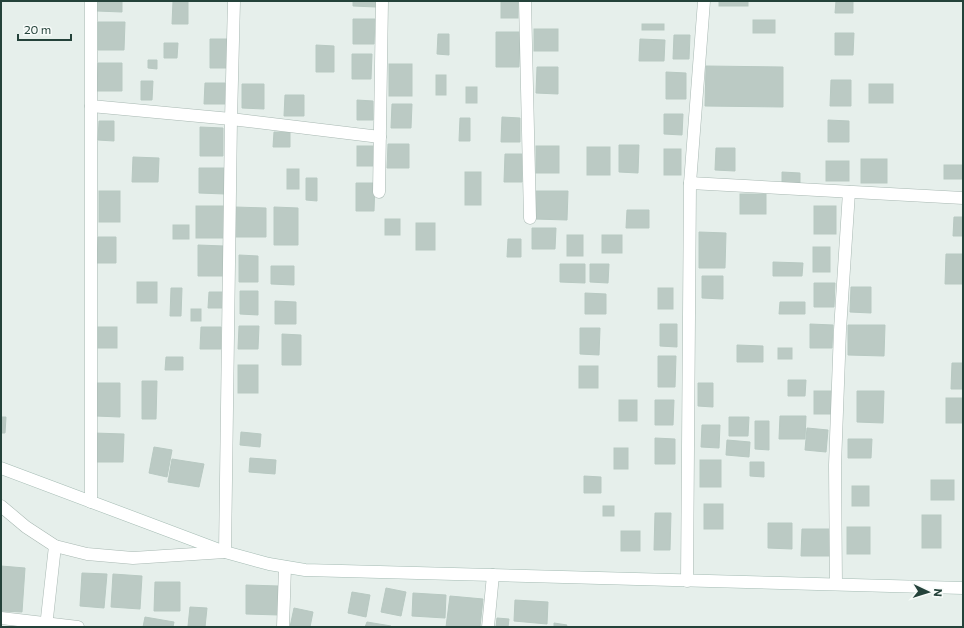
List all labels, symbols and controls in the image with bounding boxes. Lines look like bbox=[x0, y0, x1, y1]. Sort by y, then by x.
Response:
scale bar bbox=[18, 16, 71, 42]
text: 20 m bbox=[24, 22, 51, 36]
north arrow bbox=[908, 572, 948, 612]
text: N bbox=[932, 588, 945, 597]

